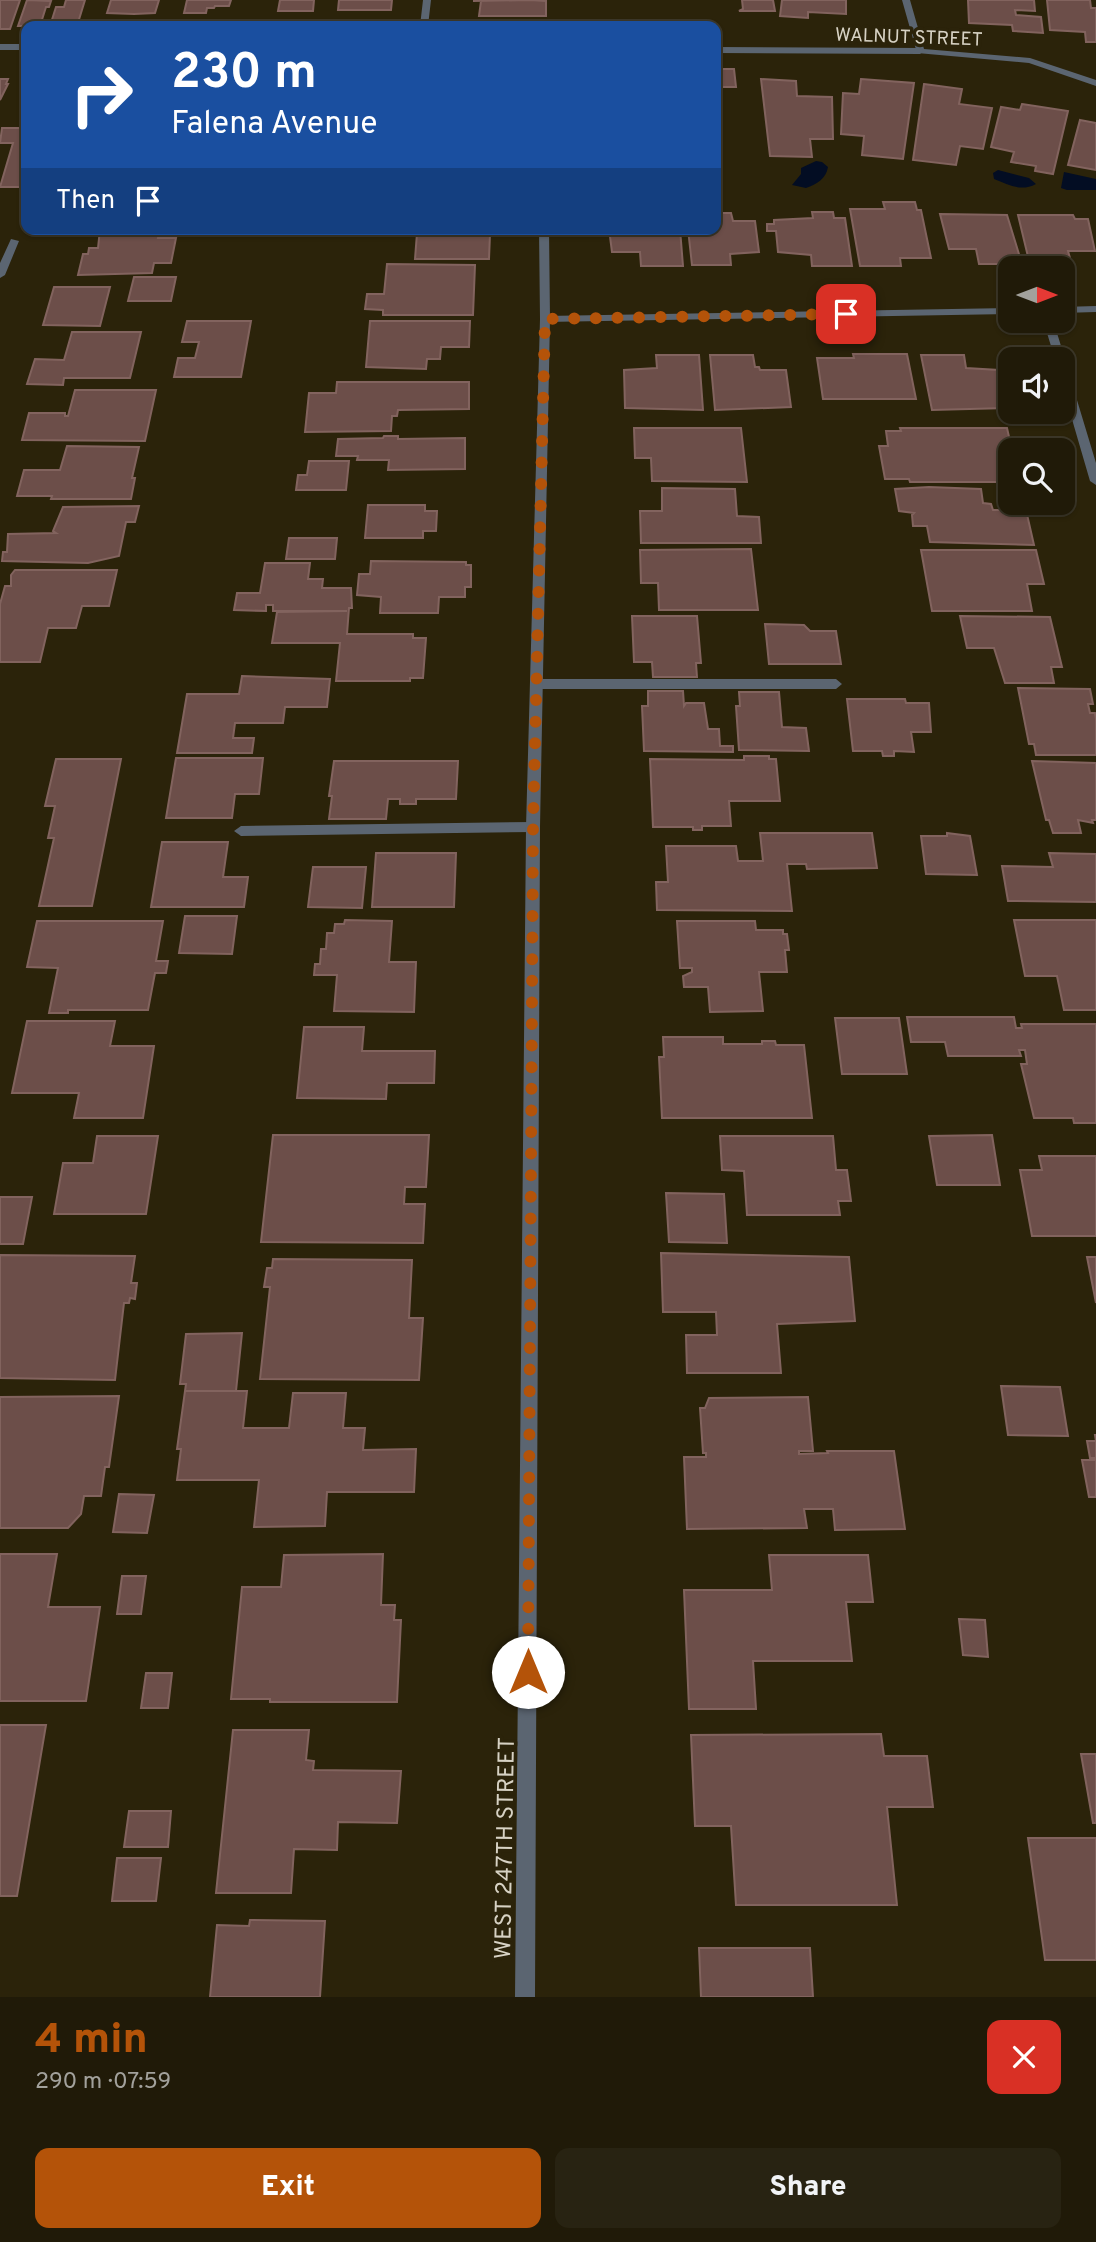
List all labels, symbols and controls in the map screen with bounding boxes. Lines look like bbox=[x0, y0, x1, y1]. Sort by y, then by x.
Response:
street label: WALNUT STREET bbox=[835, 23, 983, 53]
text: 230 m bbox=[171, 44, 317, 106]
icon: right bbox=[56, 49, 147, 140]
text: Falena Avenue bbox=[171, 105, 377, 145]
icon: arrive bbox=[129, 182, 167, 220]
text: Then bbox=[56, 185, 115, 218]
north arrow bbox=[998, 256, 1074, 332]
map controls bbox=[998, 256, 1075, 515]
pin bbox=[816, 284, 876, 344]
icon: arrive bbox=[827, 295, 865, 333]
button: sound bbox=[998, 347, 1075, 424]
button: search bbox=[998, 438, 1075, 515]
position arrow bbox=[491, 1635, 565, 1709]
street label: WEST 247TH STREET bbox=[490, 1737, 523, 1959]
text: 4 min bbox=[35, 2015, 148, 2068]
button: close bbox=[987, 2020, 1061, 2094]
text: 290 m · 07:59 bbox=[35, 2068, 171, 2097]
button: Exit bbox=[35, 2148, 541, 2228]
button: Share bbox=[555, 2148, 1061, 2228]

